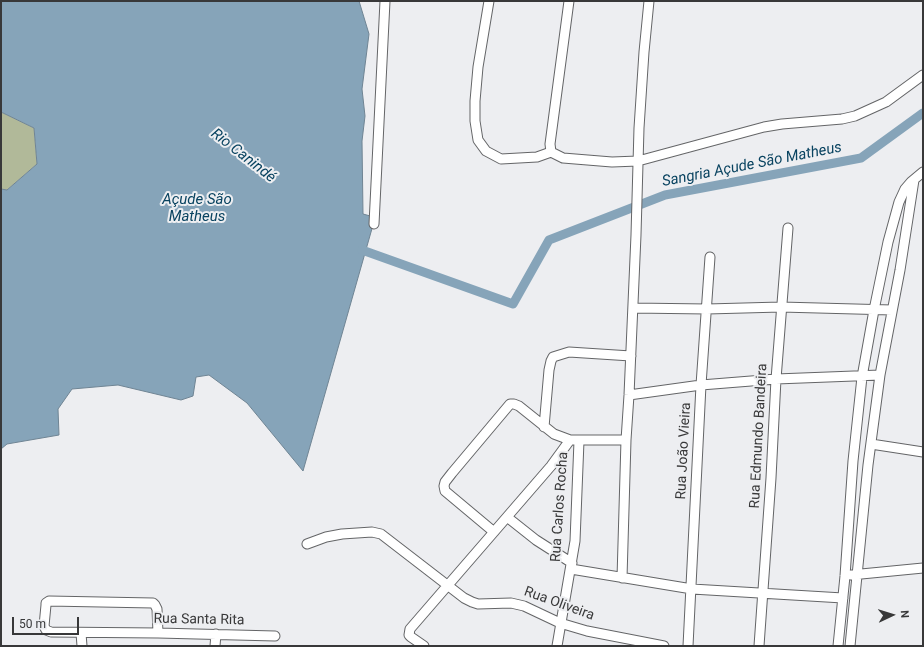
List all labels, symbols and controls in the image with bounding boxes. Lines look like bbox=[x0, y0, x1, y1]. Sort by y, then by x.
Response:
water label: Rio Canindé bbox=[207, 125, 279, 187]
water label: Sangria Açude São Matheus bbox=[661, 139, 843, 191]
water label: Açude São Matheus bbox=[162, 191, 232, 226]
street label: Rua Edmundo Bandeira bbox=[747, 363, 771, 509]
street label: Rua João Vieira bbox=[673, 402, 695, 500]
street label: Rua Carlos Rocha bbox=[548, 451, 572, 563]
street label: Rua Oliveira bbox=[522, 584, 596, 624]
north arrow bbox=[872, 595, 912, 635]
scale bar bbox=[14, 609, 81, 635]
text: N bbox=[898, 610, 911, 618]
street label: Rua Santa Rita bbox=[153, 611, 245, 629]
text: 50 m bbox=[19, 617, 46, 631]

